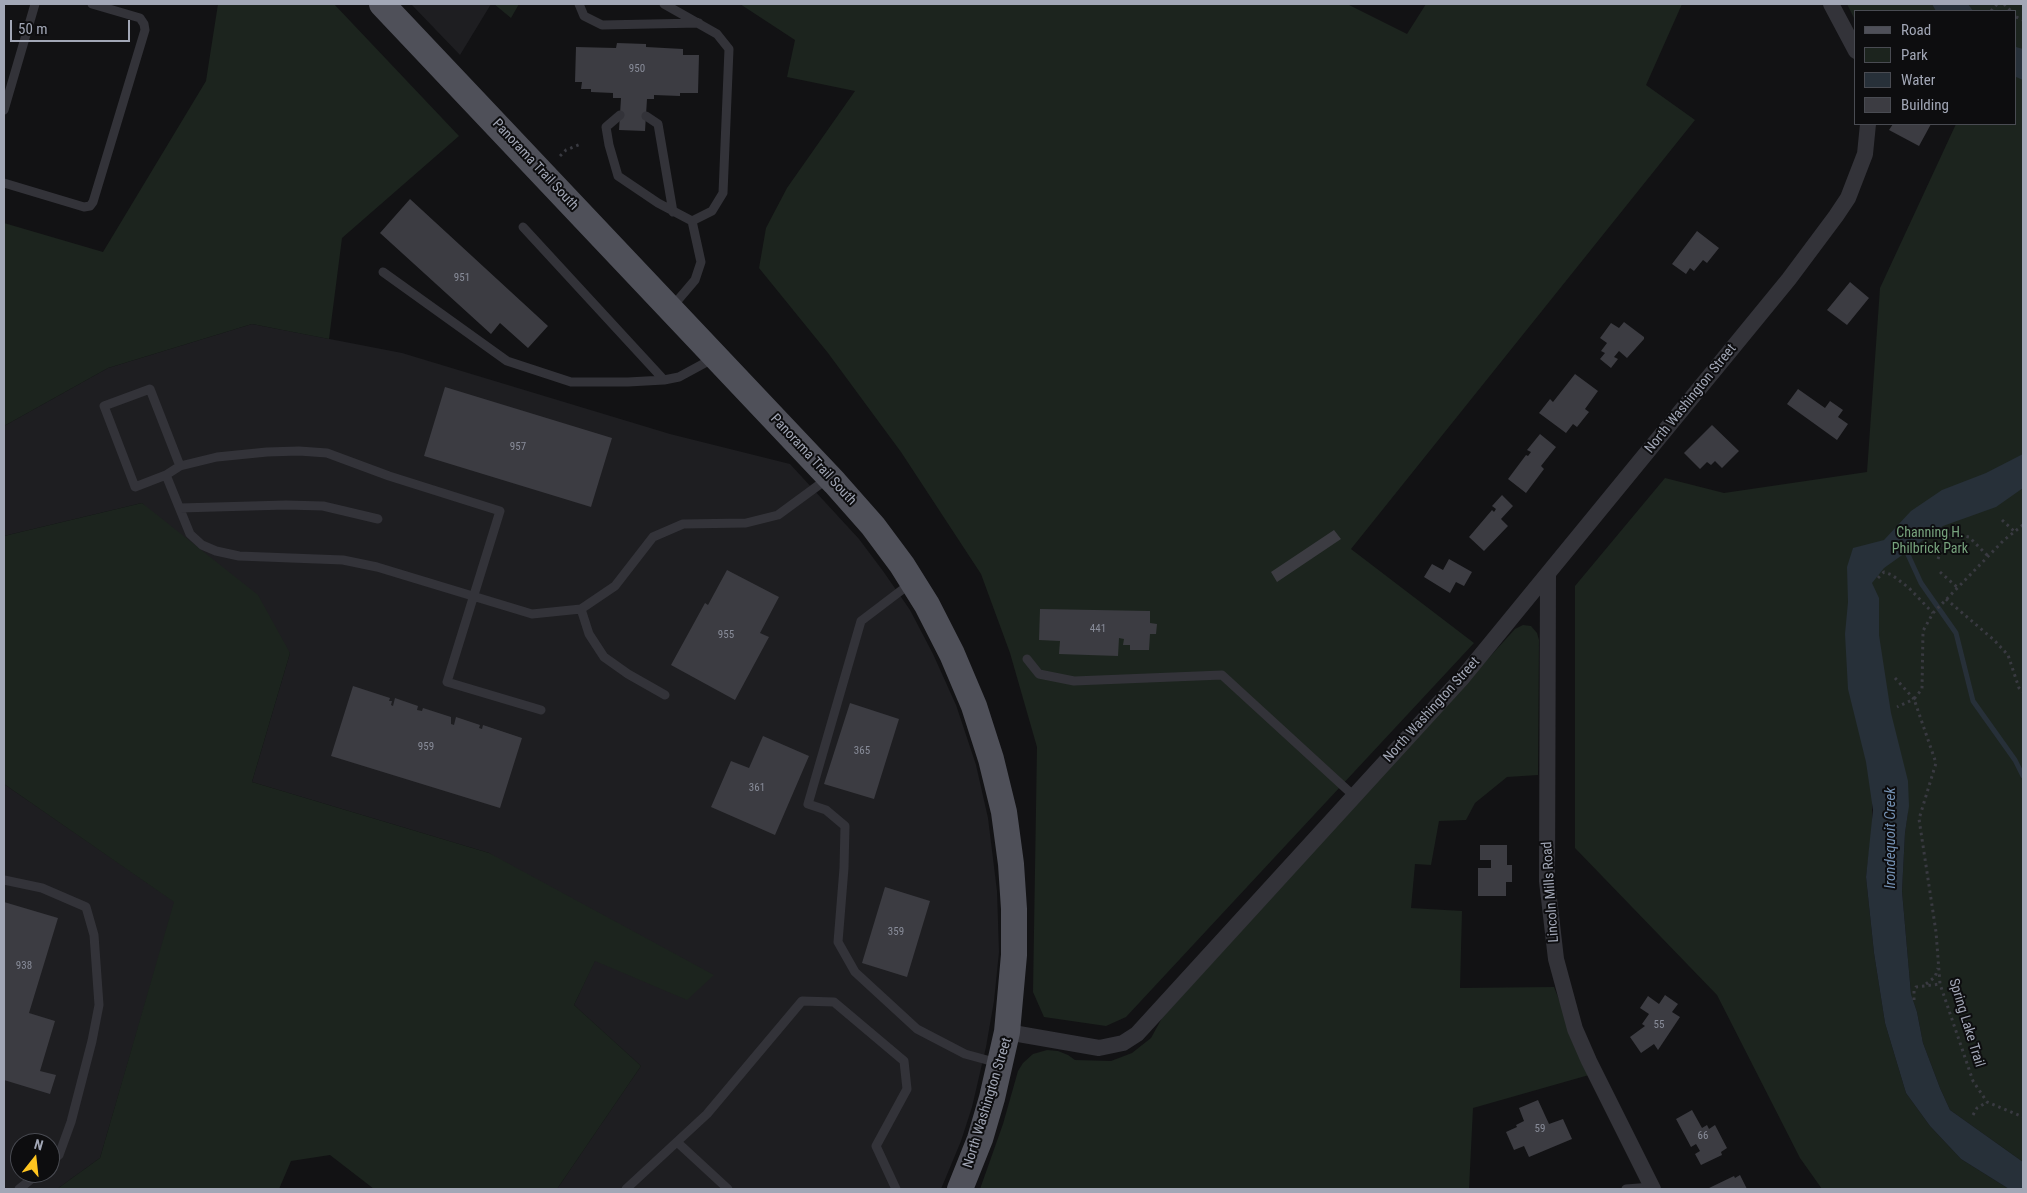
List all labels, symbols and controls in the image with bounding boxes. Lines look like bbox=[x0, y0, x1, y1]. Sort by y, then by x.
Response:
scale bar bbox=[12, 10, 132, 42]
legend bbox=[1854, 10, 2017, 125]
text: 50 m bbox=[18, 20, 48, 38]
text: Road bbox=[1901, 21, 1931, 39]
text: Park bbox=[1901, 46, 1928, 64]
house number: 950 bbox=[629, 62, 645, 76]
text: Water bbox=[1901, 71, 1935, 89]
text: Building bbox=[1901, 96, 1949, 114]
street label: Panorama Trail South bbox=[488, 116, 582, 214]
house number: 951 bbox=[454, 271, 470, 285]
street label: North Washington Street bbox=[1642, 341, 1740, 457]
street label: Panorama Trail South bbox=[766, 411, 860, 509]
house number: 957 bbox=[510, 440, 526, 454]
park label: Channing H. Philbrick Park bbox=[1892, 525, 1968, 558]
house number: 441 bbox=[1090, 622, 1106, 636]
house number: 955 bbox=[718, 628, 734, 642]
street label: North Washington Street bbox=[1380, 654, 1484, 766]
house number: 959 bbox=[418, 740, 434, 754]
house number: 365 bbox=[854, 744, 870, 758]
house number: 361 bbox=[749, 781, 765, 795]
water label: Irondequoit Creek bbox=[1882, 787, 1900, 889]
street label: Lincoln Mills Road bbox=[1539, 841, 1563, 943]
house number: 359 bbox=[888, 925, 904, 939]
house number: 938 bbox=[16, 959, 32, 973]
street label: Spring Lake Trail bbox=[1945, 977, 1987, 1069]
house number: 55 bbox=[1654, 1018, 1664, 1032]
street label: North Washington Street bbox=[960, 1036, 1016, 1170]
house number: 59 bbox=[1535, 1122, 1545, 1136]
house number: 66 bbox=[1698, 1129, 1708, 1143]
north arrow bbox=[10, 1133, 60, 1183]
text: N bbox=[33, 1136, 45, 1153]

